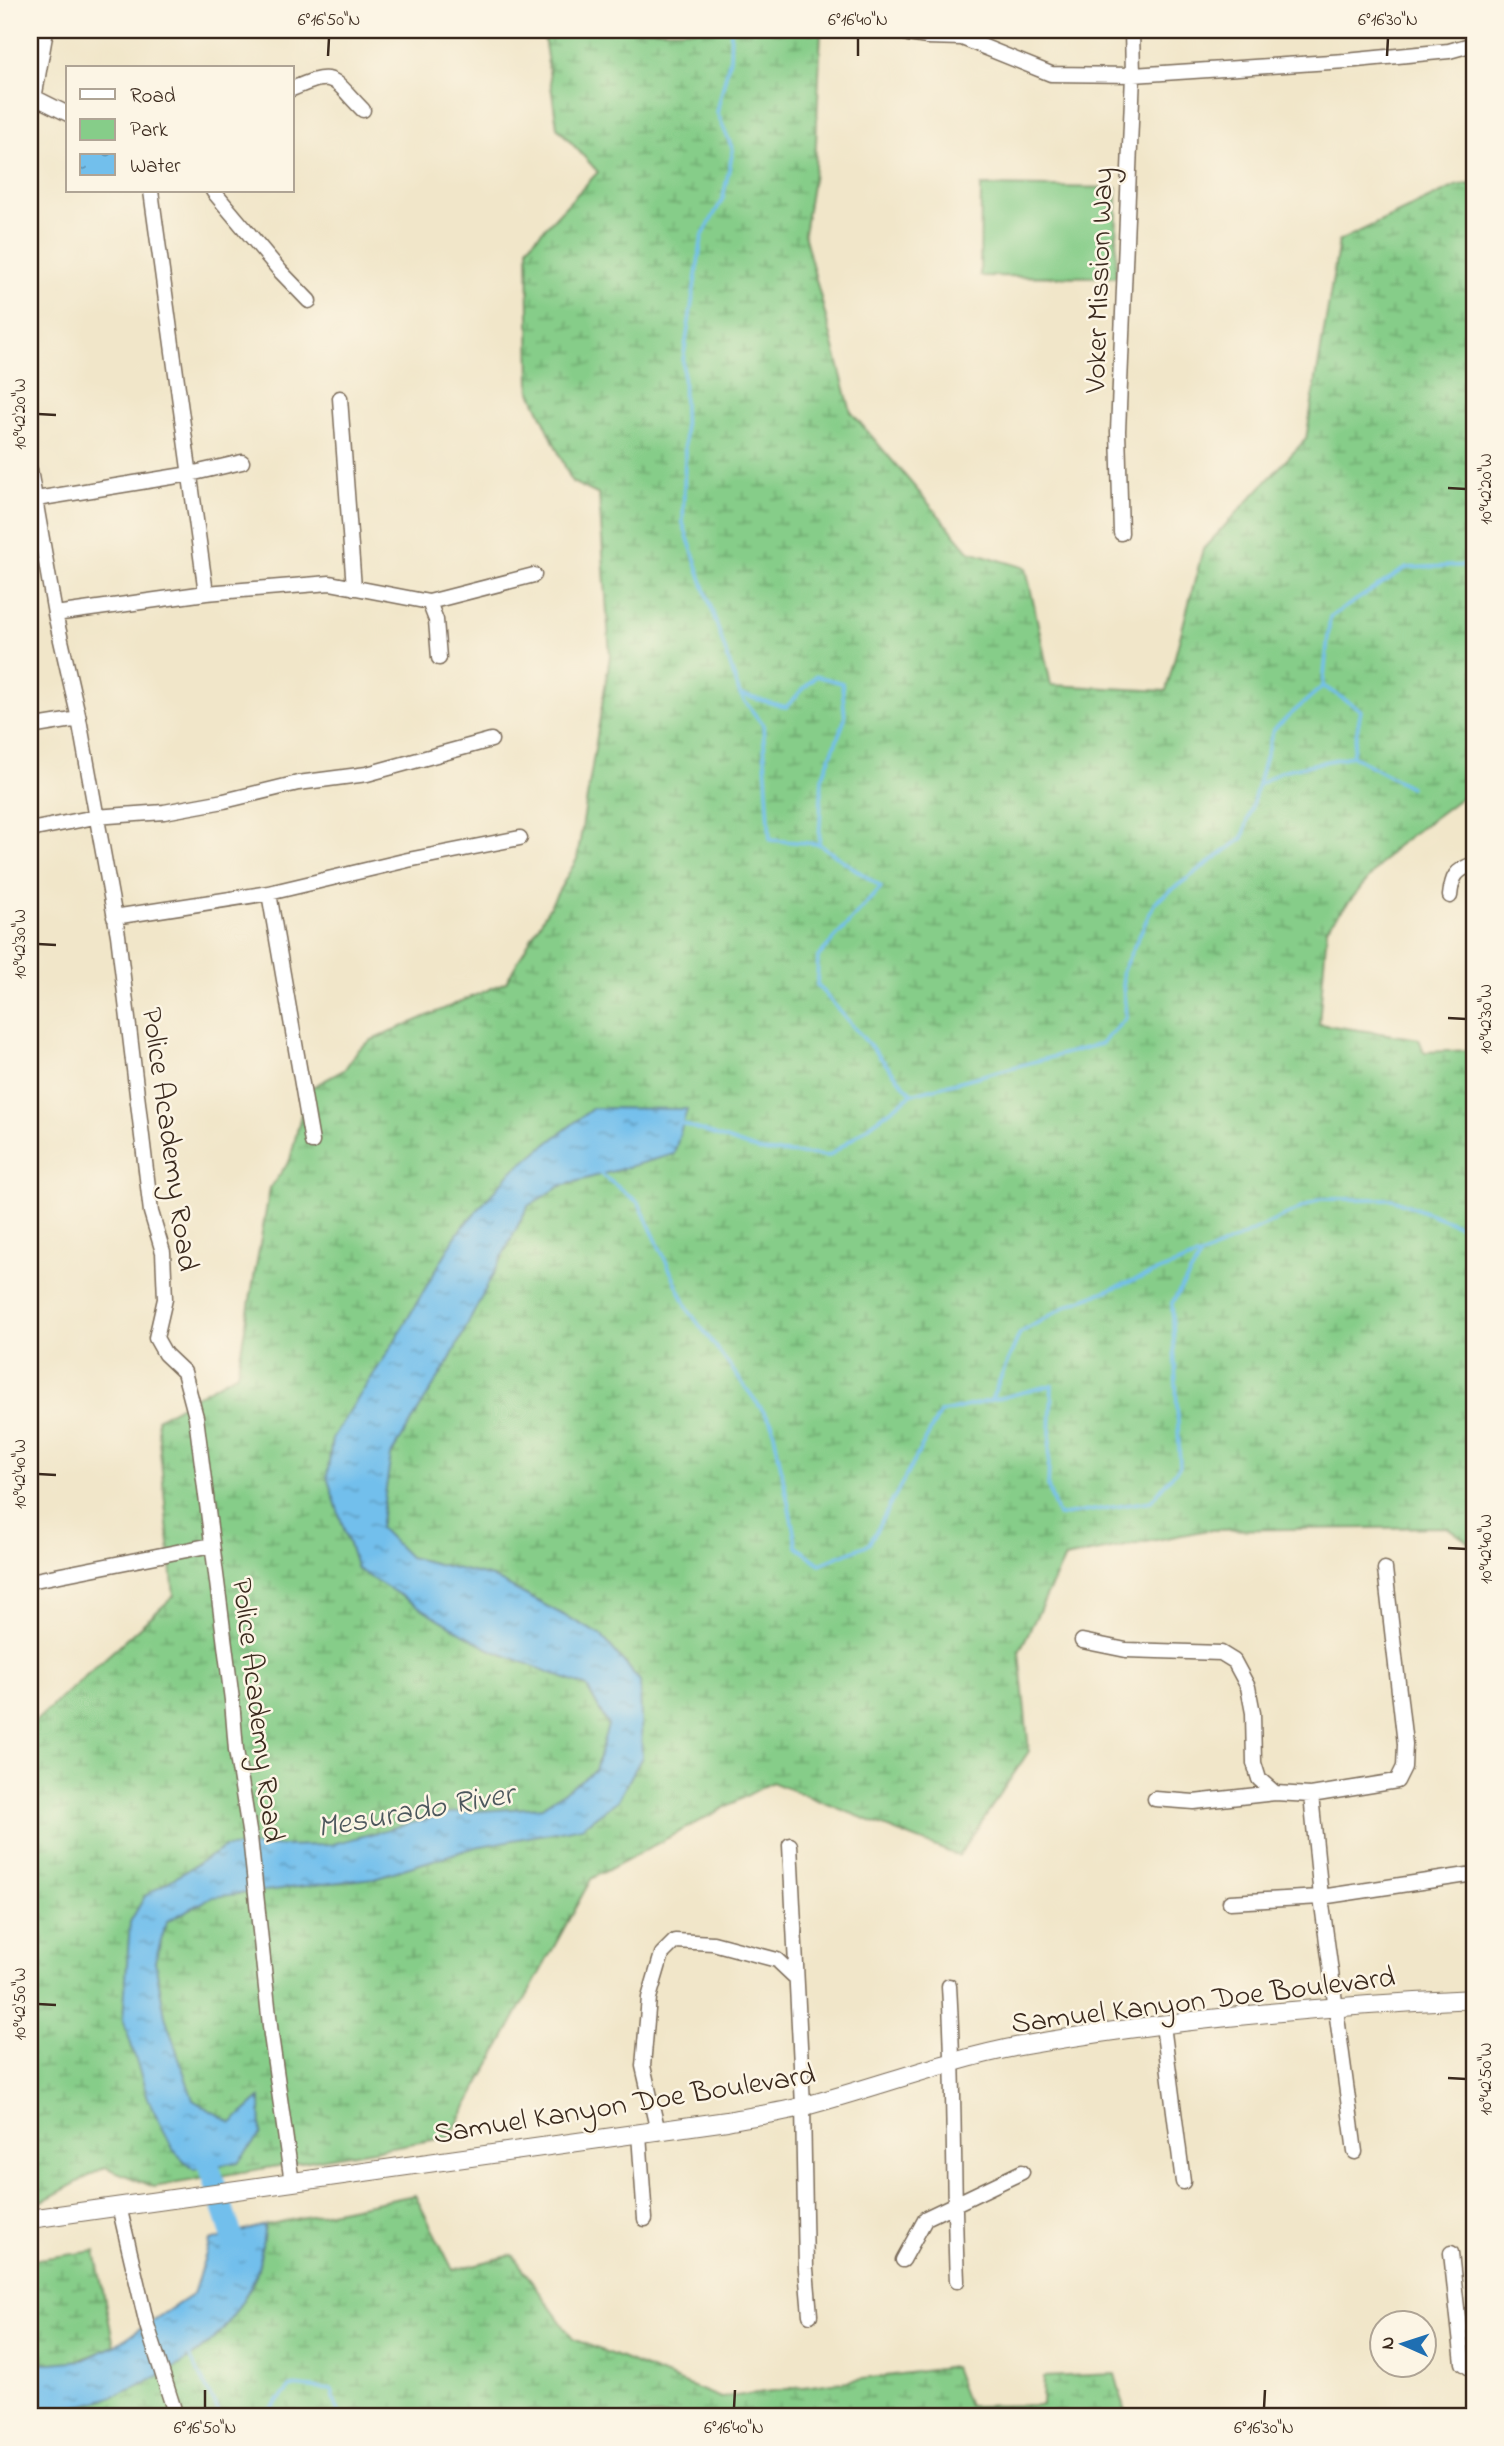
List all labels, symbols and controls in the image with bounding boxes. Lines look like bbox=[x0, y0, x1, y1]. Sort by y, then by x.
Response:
text: 6°16'50"N bbox=[298, 8, 360, 34]
text: 6°16'40"N bbox=[828, 8, 888, 34]
text: 6°16'30"N bbox=[1358, 8, 1418, 34]
legend bbox=[66, 66, 294, 192]
text: Road bbox=[130, 82, 176, 112]
text: Park bbox=[130, 116, 169, 146]
text: Water bbox=[130, 152, 181, 182]
street label: Voker Mission Way bbox=[1075, 167, 1127, 395]
text: 10°42'20"W bbox=[8, 378, 34, 450]
text: 10°42'20"W bbox=[1474, 453, 1500, 525]
text: 10°42'30"W bbox=[8, 909, 34, 979]
text: 10°42'30"W bbox=[1474, 984, 1500, 1054]
street label: Police Academy Road bbox=[128, 1005, 208, 1274]
text: 10°42'40"W bbox=[8, 1439, 34, 1509]
text: 10°42'40"W bbox=[1474, 1514, 1500, 1584]
street label: Police Academy Road bbox=[218, 1576, 294, 1845]
water label: Mesurado River bbox=[313, 1771, 522, 1853]
street label: Samuel Kanyon Doe Boulevard bbox=[1009, 1957, 1398, 2047]
text: 10°42'50"W bbox=[8, 1968, 34, 2040]
text: 10°42'50"W bbox=[1474, 2043, 1500, 2115]
street label: Samuel Kanyon Doe Boulevard bbox=[430, 2054, 819, 2158]
north arrow bbox=[1368, 2310, 1438, 2380]
text: N bbox=[1375, 2336, 1402, 2350]
text: 6°16'50"N bbox=[174, 2416, 236, 2442]
text: 6°16'40"N bbox=[704, 2416, 764, 2442]
text: 6°16'30"N bbox=[1234, 2416, 1294, 2442]

